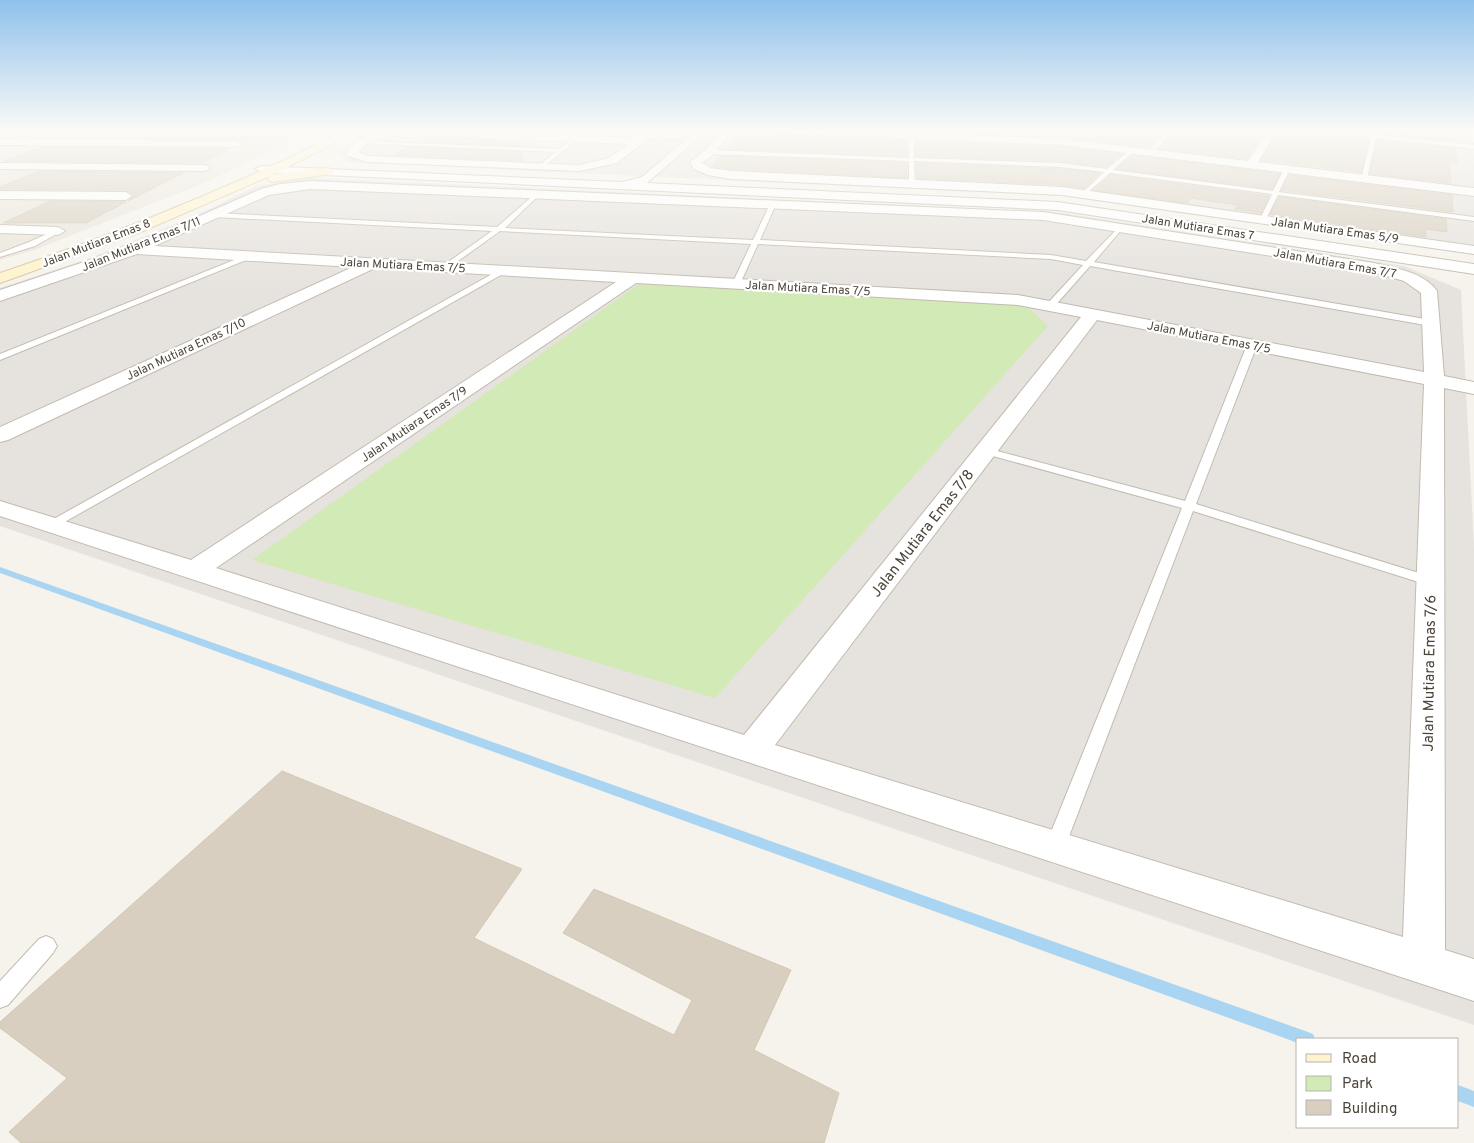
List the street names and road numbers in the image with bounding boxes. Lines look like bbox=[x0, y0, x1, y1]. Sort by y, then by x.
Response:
street label: Jalan Mutiara Emas 7 bbox=[1140, 211, 1255, 245]
street label: Jalan Mutiara Emas 7/11 bbox=[79, 214, 203, 276]
street label: Jalan Mutiara Emas 5/9 bbox=[1270, 214, 1400, 248]
street label: Jalan Mutiara Emas 8 bbox=[40, 216, 153, 272]
street label: Jalan Mutiara Emas 7/7 bbox=[1272, 245, 1398, 283]
street label: Jalan Mutiara Emas 7/5 bbox=[340, 255, 466, 277]
street label: Jalan Mutiara Emas 7/5 bbox=[745, 278, 871, 300]
street label: Jalan Mutiara Emas 7/10 bbox=[124, 315, 249, 385]
street label: Jalan Mutiara Emas 7/5 bbox=[1146, 318, 1272, 358]
street label: Jalan Mutiara Emas 7/9 bbox=[358, 383, 471, 467]
street label: Jalan Mutiara Emas 7/8 bbox=[867, 466, 979, 602]
street label: Jalan Mutiara Emas 7/6 bbox=[1420, 594, 1441, 752]

